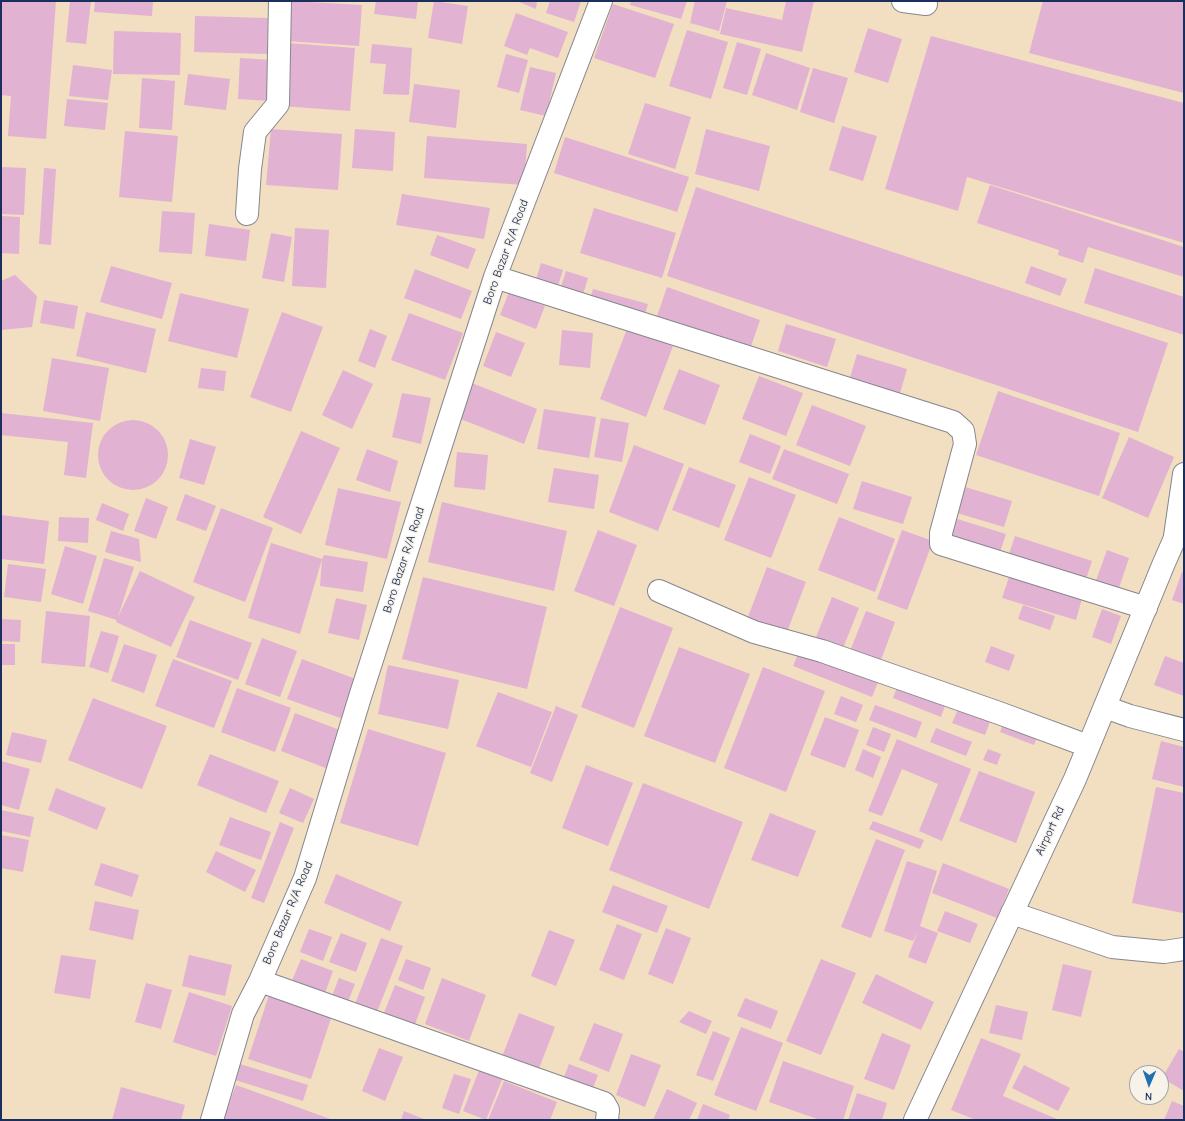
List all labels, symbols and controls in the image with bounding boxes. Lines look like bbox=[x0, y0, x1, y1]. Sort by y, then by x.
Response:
street label: Boro Bazar R/A Road bbox=[480, 198, 532, 306]
street label: Boro Bazar R/A Road bbox=[380, 505, 428, 615]
street label: Airport Rd bbox=[1032, 804, 1068, 858]
street label: Boro Bazar R/A Road bbox=[260, 859, 316, 967]
north arrow bbox=[1129, 1065, 1169, 1105]
text: N bbox=[1145, 1090, 1152, 1103]

